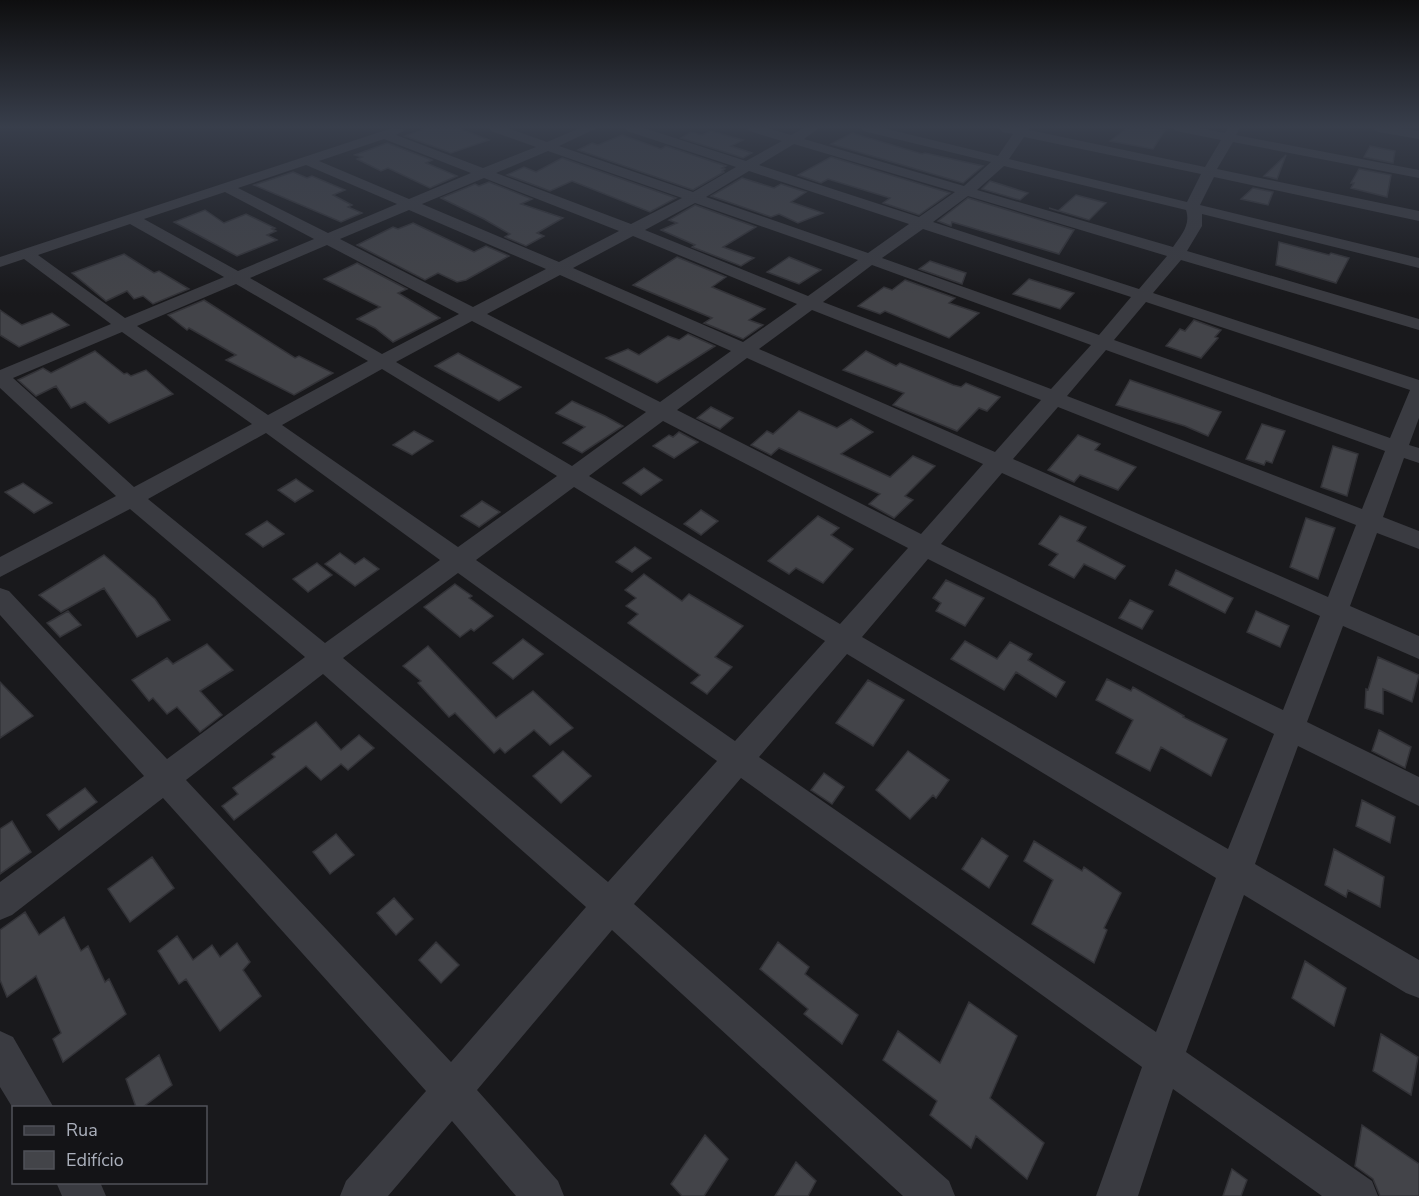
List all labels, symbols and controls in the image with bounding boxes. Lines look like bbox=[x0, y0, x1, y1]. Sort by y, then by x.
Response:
legend bbox=[12, 1106, 207, 1184]
text: Rua bbox=[66, 1118, 98, 1142]
text: Edifício bbox=[66, 1148, 124, 1172]

